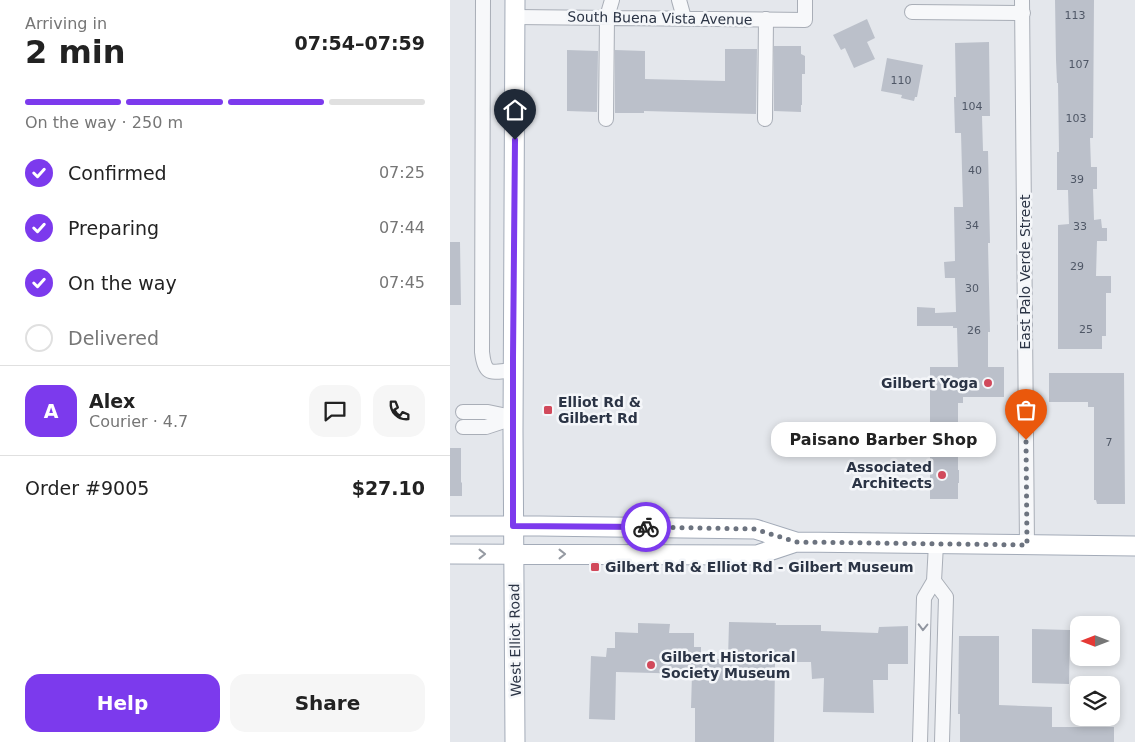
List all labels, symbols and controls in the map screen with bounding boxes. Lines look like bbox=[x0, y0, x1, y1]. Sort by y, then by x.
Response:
street label: South Buena Vista Avenue bbox=[567, 8, 753, 28]
house number: 113 bbox=[1065, 9, 1086, 22]
text: Arriving in bbox=[25, 14, 107, 33]
text: 07:54–07:59 bbox=[295, 32, 425, 54]
text: 2 min bbox=[25, 33, 126, 71]
house number: 107 bbox=[1069, 58, 1090, 71]
house number: 110 bbox=[891, 74, 912, 87]
pin bbox=[494, 89, 536, 140]
icon: home bbox=[501, 96, 529, 124]
house number: 104 bbox=[962, 100, 983, 113]
house number: 103 bbox=[1066, 112, 1087, 125]
text: On the way · 250 m bbox=[25, 113, 183, 132]
icon: check bbox=[25, 159, 53, 187]
text: Confirmed bbox=[68, 162, 167, 184]
text: 07:25 bbox=[379, 163, 425, 182]
house number: 40 bbox=[968, 164, 982, 177]
house number: 39 bbox=[1070, 173, 1084, 186]
street label: East Palo Verde Street bbox=[1017, 194, 1033, 350]
icon: check bbox=[25, 214, 53, 242]
text: Preparing bbox=[68, 217, 159, 239]
text: 07:44 bbox=[379, 218, 425, 237]
house number: 34 bbox=[965, 219, 979, 232]
house number: 33 bbox=[1073, 220, 1087, 233]
house number: 29 bbox=[1070, 260, 1084, 273]
icon: check bbox=[25, 269, 53, 297]
text: On the way bbox=[68, 272, 177, 294]
text: 07:45 bbox=[379, 273, 425, 292]
house number: 30 bbox=[965, 282, 979, 295]
house number: 25 bbox=[1079, 323, 1093, 336]
house number: 26 bbox=[967, 324, 981, 337]
text: Delivered bbox=[68, 327, 159, 349]
place label: Gilbert Yoga bbox=[881, 375, 978, 391]
marker: Gilbert Yoga bbox=[982, 377, 994, 389]
button: chat bbox=[309, 385, 361, 437]
button: phone bbox=[373, 385, 425, 437]
pin bbox=[1005, 389, 1047, 440]
text: Alex bbox=[89, 390, 135, 412]
place label: Elliot Rd & Gilbert Rd bbox=[558, 394, 641, 426]
icon: bag bbox=[1012, 396, 1040, 424]
text: A bbox=[44, 400, 58, 422]
marker: Elliot Rd & Gilbert Rd bbox=[542, 404, 554, 416]
text: Courier · 4.7 bbox=[89, 412, 188, 431]
callout: Paisano Barber Shop bbox=[771, 422, 996, 458]
text: Paisano Barber Shop bbox=[790, 430, 977, 449]
house number: 7 bbox=[1106, 436, 1113, 449]
place label: Associated Architects bbox=[846, 459, 932, 491]
marker: Associated Architects bbox=[936, 469, 948, 481]
text: Order #9005 bbox=[25, 477, 149, 499]
text: $27.10 bbox=[352, 477, 425, 499]
courier bbox=[621, 502, 671, 552]
icon: bike bbox=[632, 513, 660, 541]
one-way arrow bbox=[559, 548, 567, 559]
one-way arrow bbox=[478, 549, 486, 559]
place label: Gilbert Rd & Elliot Rd - Gilbert Museum bbox=[605, 559, 914, 575]
marker: Gilbert Rd & Elliot Rd - Gilbert Museum bbox=[589, 561, 601, 573]
street label: West Elliot Road bbox=[506, 583, 524, 697]
north arrow bbox=[1070, 616, 1120, 666]
map controls bbox=[1070, 616, 1120, 726]
one-way arrow bbox=[918, 623, 929, 631]
place label: Gilbert Historical Society Museum bbox=[661, 649, 795, 681]
marker: Gilbert Historical Society Museum bbox=[645, 659, 657, 671]
button: Help bbox=[25, 674, 220, 732]
button: Share bbox=[230, 674, 425, 732]
button: layers bbox=[1070, 676, 1120, 726]

